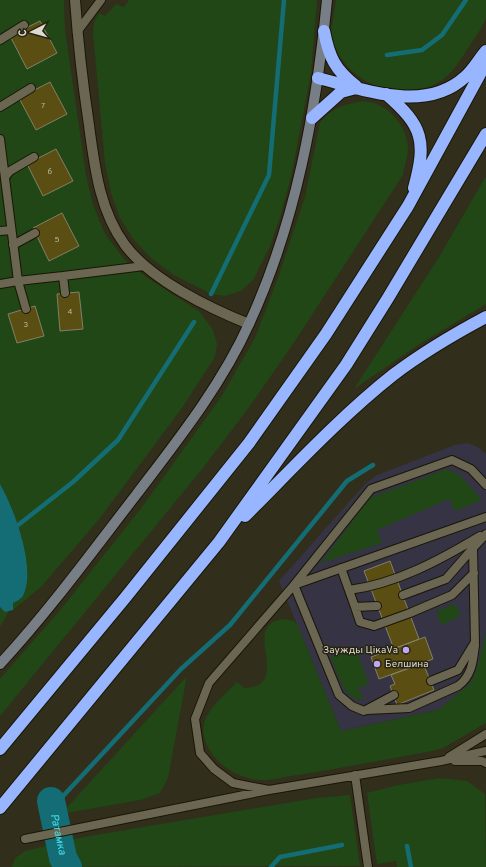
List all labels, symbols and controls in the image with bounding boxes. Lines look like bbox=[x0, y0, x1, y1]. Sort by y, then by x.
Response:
north arrow bbox=[12, 12, 52, 52]
text: С bbox=[16, 29, 30, 37]
house number: 7 bbox=[41, 101, 45, 111]
house number: 6 bbox=[48, 167, 53, 177]
house number: 5 bbox=[55, 235, 60, 245]
house number: 4 bbox=[68, 307, 73, 317]
house number: 3 bbox=[24, 320, 29, 330]
place label: Заужды ЦікаVа bbox=[323, 644, 398, 657]
marker: Заужды ЦікаVа bbox=[401, 645, 411, 655]
place label: Белшина bbox=[385, 658, 429, 671]
marker: Белшина bbox=[372, 659, 382, 669]
water label: Ратамка bbox=[47, 812, 69, 856]

